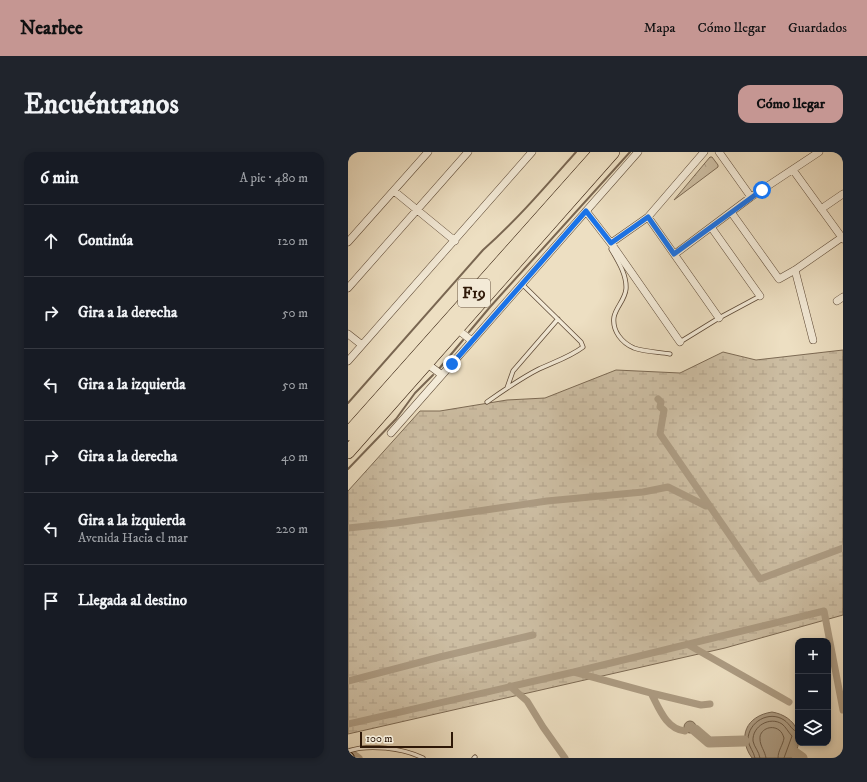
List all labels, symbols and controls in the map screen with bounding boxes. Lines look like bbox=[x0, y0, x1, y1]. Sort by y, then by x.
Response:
text: Nearbee bbox=[20, 17, 83, 40]
text: Mapa bbox=[644, 19, 675, 37]
text: Cómo llegar bbox=[697, 19, 766, 37]
text: Guardados bbox=[788, 19, 847, 37]
button: Cómo llegar bbox=[738, 85, 843, 123]
text: Encuéntranos bbox=[24, 87, 179, 122]
text: 6 min bbox=[40, 167, 79, 189]
text: A pie · 480 m bbox=[239, 170, 308, 186]
route start bbox=[753, 181, 771, 199]
icon: ahead bbox=[40, 230, 62, 252]
text: Continúa bbox=[78, 231, 133, 250]
text: 120 m bbox=[277, 233, 308, 249]
road number: F19 bbox=[458, 279, 490, 307]
icon: right bbox=[40, 302, 62, 324]
text: Gira a la derecha bbox=[78, 303, 177, 322]
text: 50 m bbox=[282, 305, 308, 321]
route end bbox=[443, 355, 461, 373]
icon: left bbox=[40, 374, 62, 396]
text: Gira a la izquierda bbox=[78, 375, 186, 394]
text: 50 m bbox=[282, 377, 308, 393]
icon: right bbox=[40, 446, 62, 468]
text: Gira a la derecha bbox=[78, 447, 177, 466]
text: 40 m bbox=[281, 449, 308, 465]
text: Gira a la izquierda bbox=[78, 511, 186, 530]
icon: left bbox=[40, 518, 62, 540]
text: 220 m bbox=[276, 521, 308, 537]
text: Avenida Hacia el mar bbox=[78, 530, 188, 546]
icon: arrive bbox=[40, 590, 62, 612]
text: Llegada al destino bbox=[78, 591, 187, 610]
map controls bbox=[795, 638, 831, 746]
button: + bbox=[795, 638, 831, 674]
button: − bbox=[795, 674, 831, 710]
button: layers bbox=[795, 710, 831, 746]
scale bar bbox=[360, 730, 453, 749]
text: 100 m bbox=[366, 732, 392, 746]

